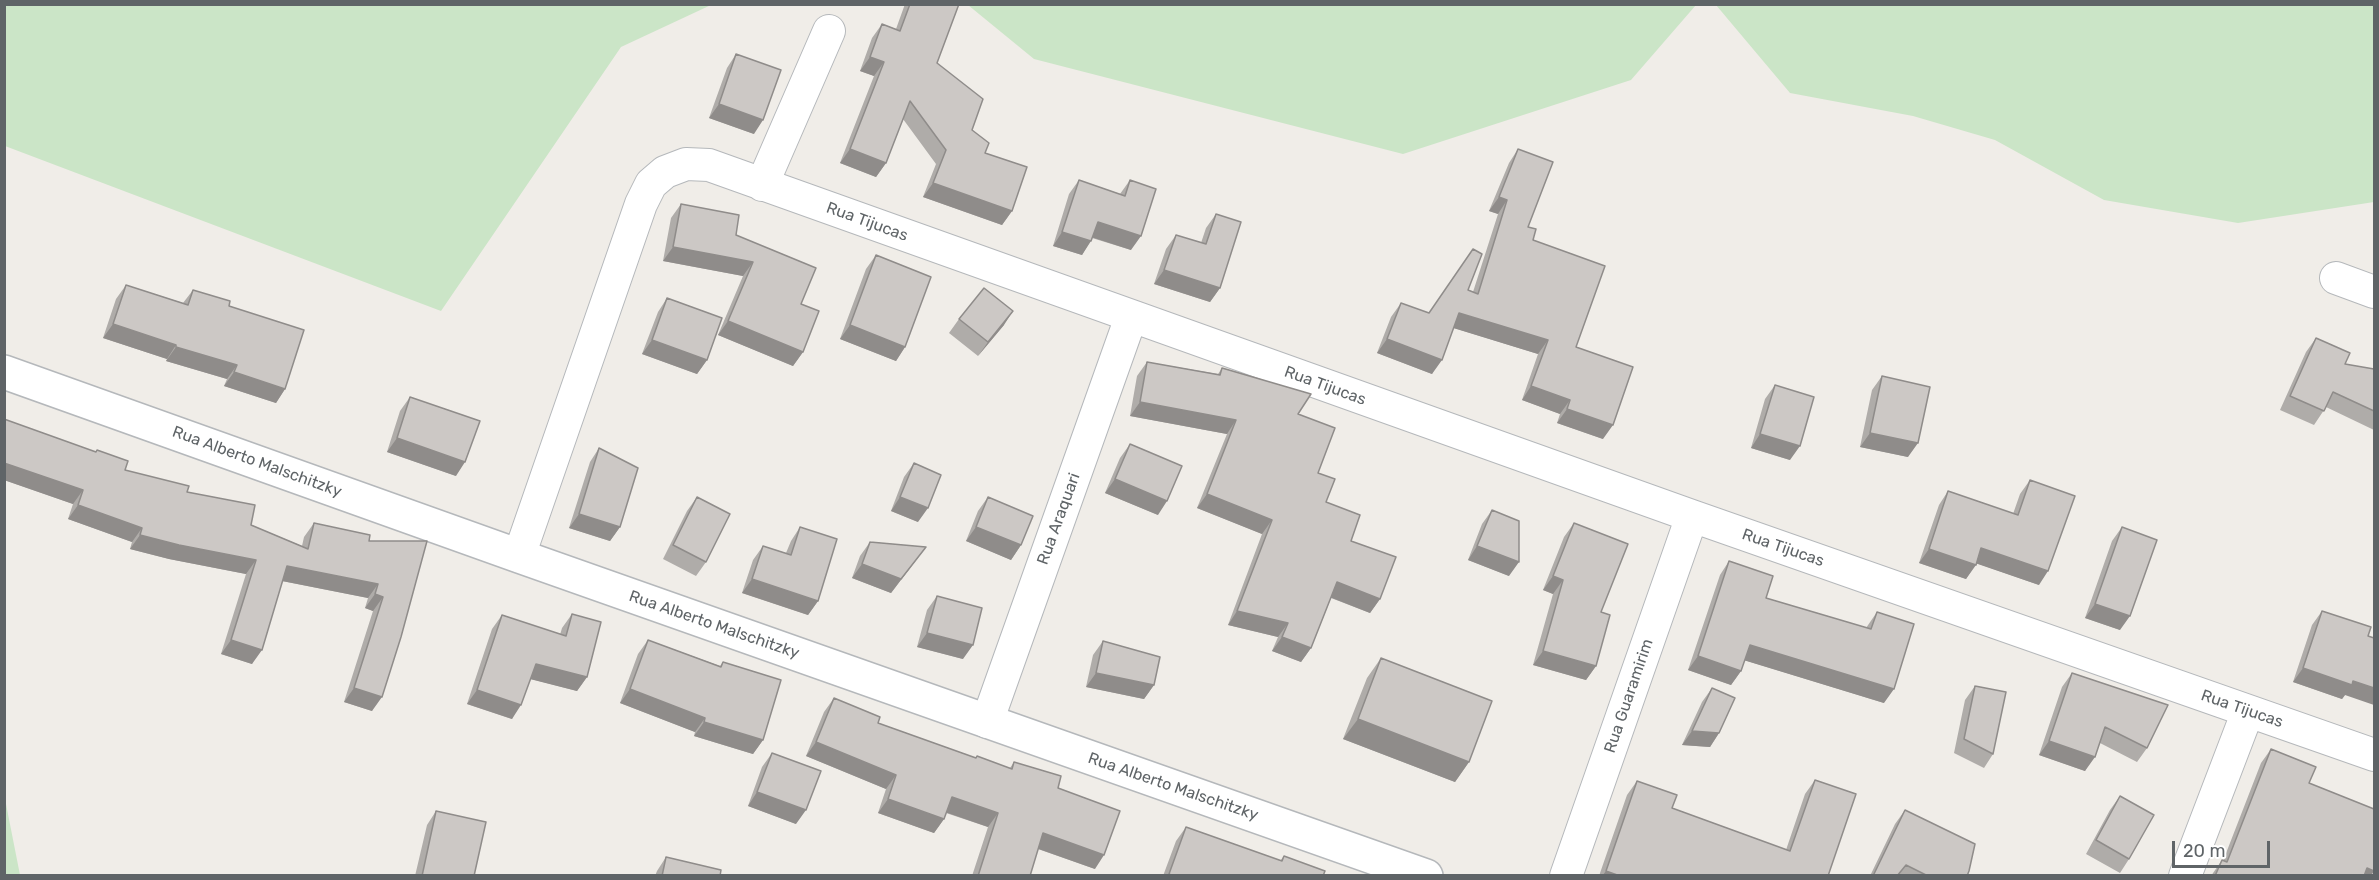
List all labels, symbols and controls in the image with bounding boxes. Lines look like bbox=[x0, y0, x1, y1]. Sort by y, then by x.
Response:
street label: Rua Tijucas bbox=[824, 198, 910, 246]
street label: Rua Tijucas bbox=[1282, 362, 1368, 410]
street label: Rua Alberto Malschitzky bbox=[170, 422, 344, 502]
street label: Rua Araquari bbox=[1034, 470, 1084, 568]
street label: Rua Tijucas bbox=[1739, 525, 1827, 571]
street label: Rua Alberto Malschitzky bbox=[626, 587, 802, 663]
street label: Rua Guaramirim bbox=[1601, 636, 1657, 756]
street label: Rua Tijucas bbox=[2198, 686, 2286, 732]
street label: Rua Alberto Malschitzky bbox=[1085, 749, 1261, 825]
scale bar bbox=[2175, 829, 2272, 867]
text: 20 m bbox=[2183, 840, 2225, 862]

